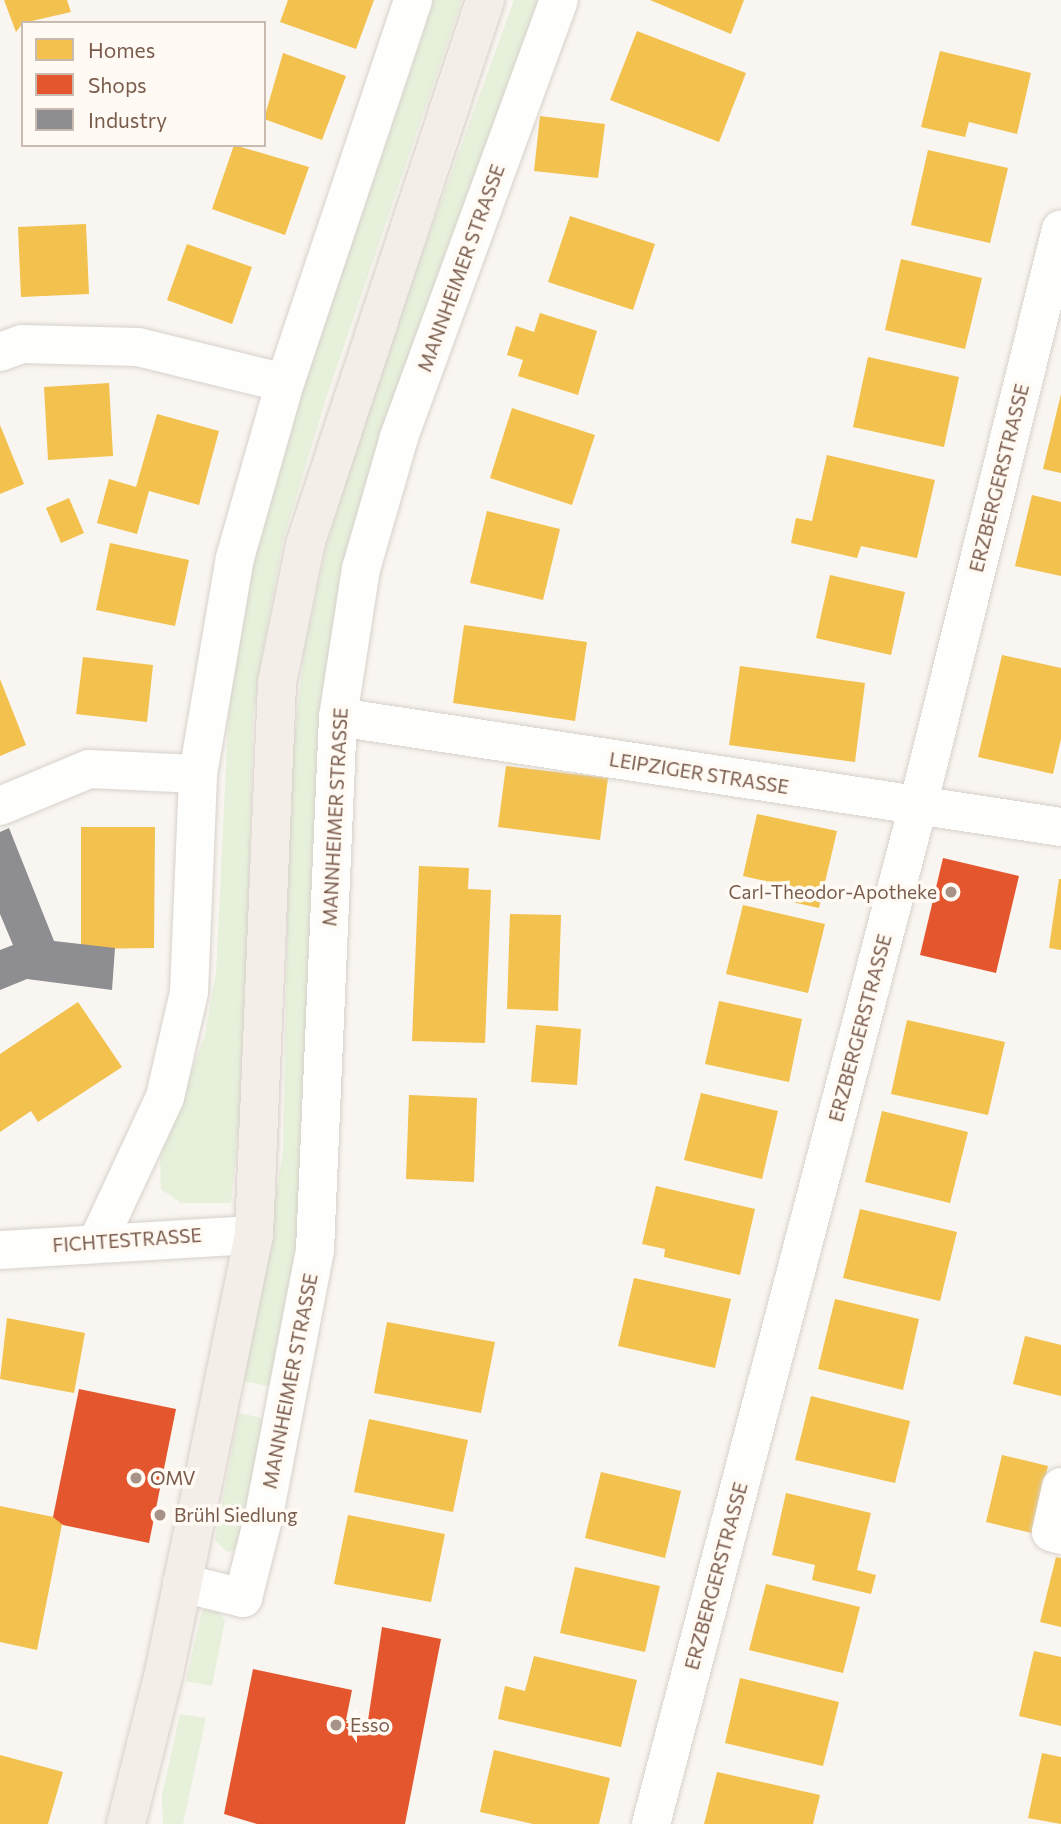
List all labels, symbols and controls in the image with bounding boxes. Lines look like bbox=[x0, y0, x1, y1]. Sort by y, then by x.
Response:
legend bbox=[21, 21, 266, 147]
text: Homes bbox=[88, 37, 155, 62]
text: Shops bbox=[88, 72, 147, 97]
text: Industry bbox=[88, 107, 167, 132]
street label: MANNHEIMER STRASSE bbox=[413, 161, 509, 375]
street label: ERZBERGERSTRASSE bbox=[965, 382, 1033, 574]
street label: MANNHEIMER STRASSE bbox=[318, 707, 352, 927]
street label: LEIPZIGER STRASSE bbox=[608, 748, 790, 798]
place label: Carl-Theodor-Apotheke bbox=[729, 881, 937, 903]
marker: Carl-Theodor-Apotheke bbox=[943, 884, 959, 900]
street label: ERZBERGERSTRASSE bbox=[824, 932, 896, 1124]
street label: FICHTESTRASSE bbox=[52, 1223, 202, 1257]
street label: MANNHEIMER STRASSE bbox=[258, 1271, 322, 1491]
place label: OMV bbox=[150, 1467, 196, 1489]
marker: OMV bbox=[128, 1470, 144, 1486]
street label: ERZBERGERSTRASSE bbox=[680, 1480, 752, 1672]
place label: Brühl Siedlung bbox=[174, 1504, 297, 1526]
marker: Brühl Siedlung bbox=[152, 1507, 168, 1523]
place label: Esso bbox=[350, 1714, 390, 1736]
marker: Esso bbox=[328, 1717, 344, 1733]

